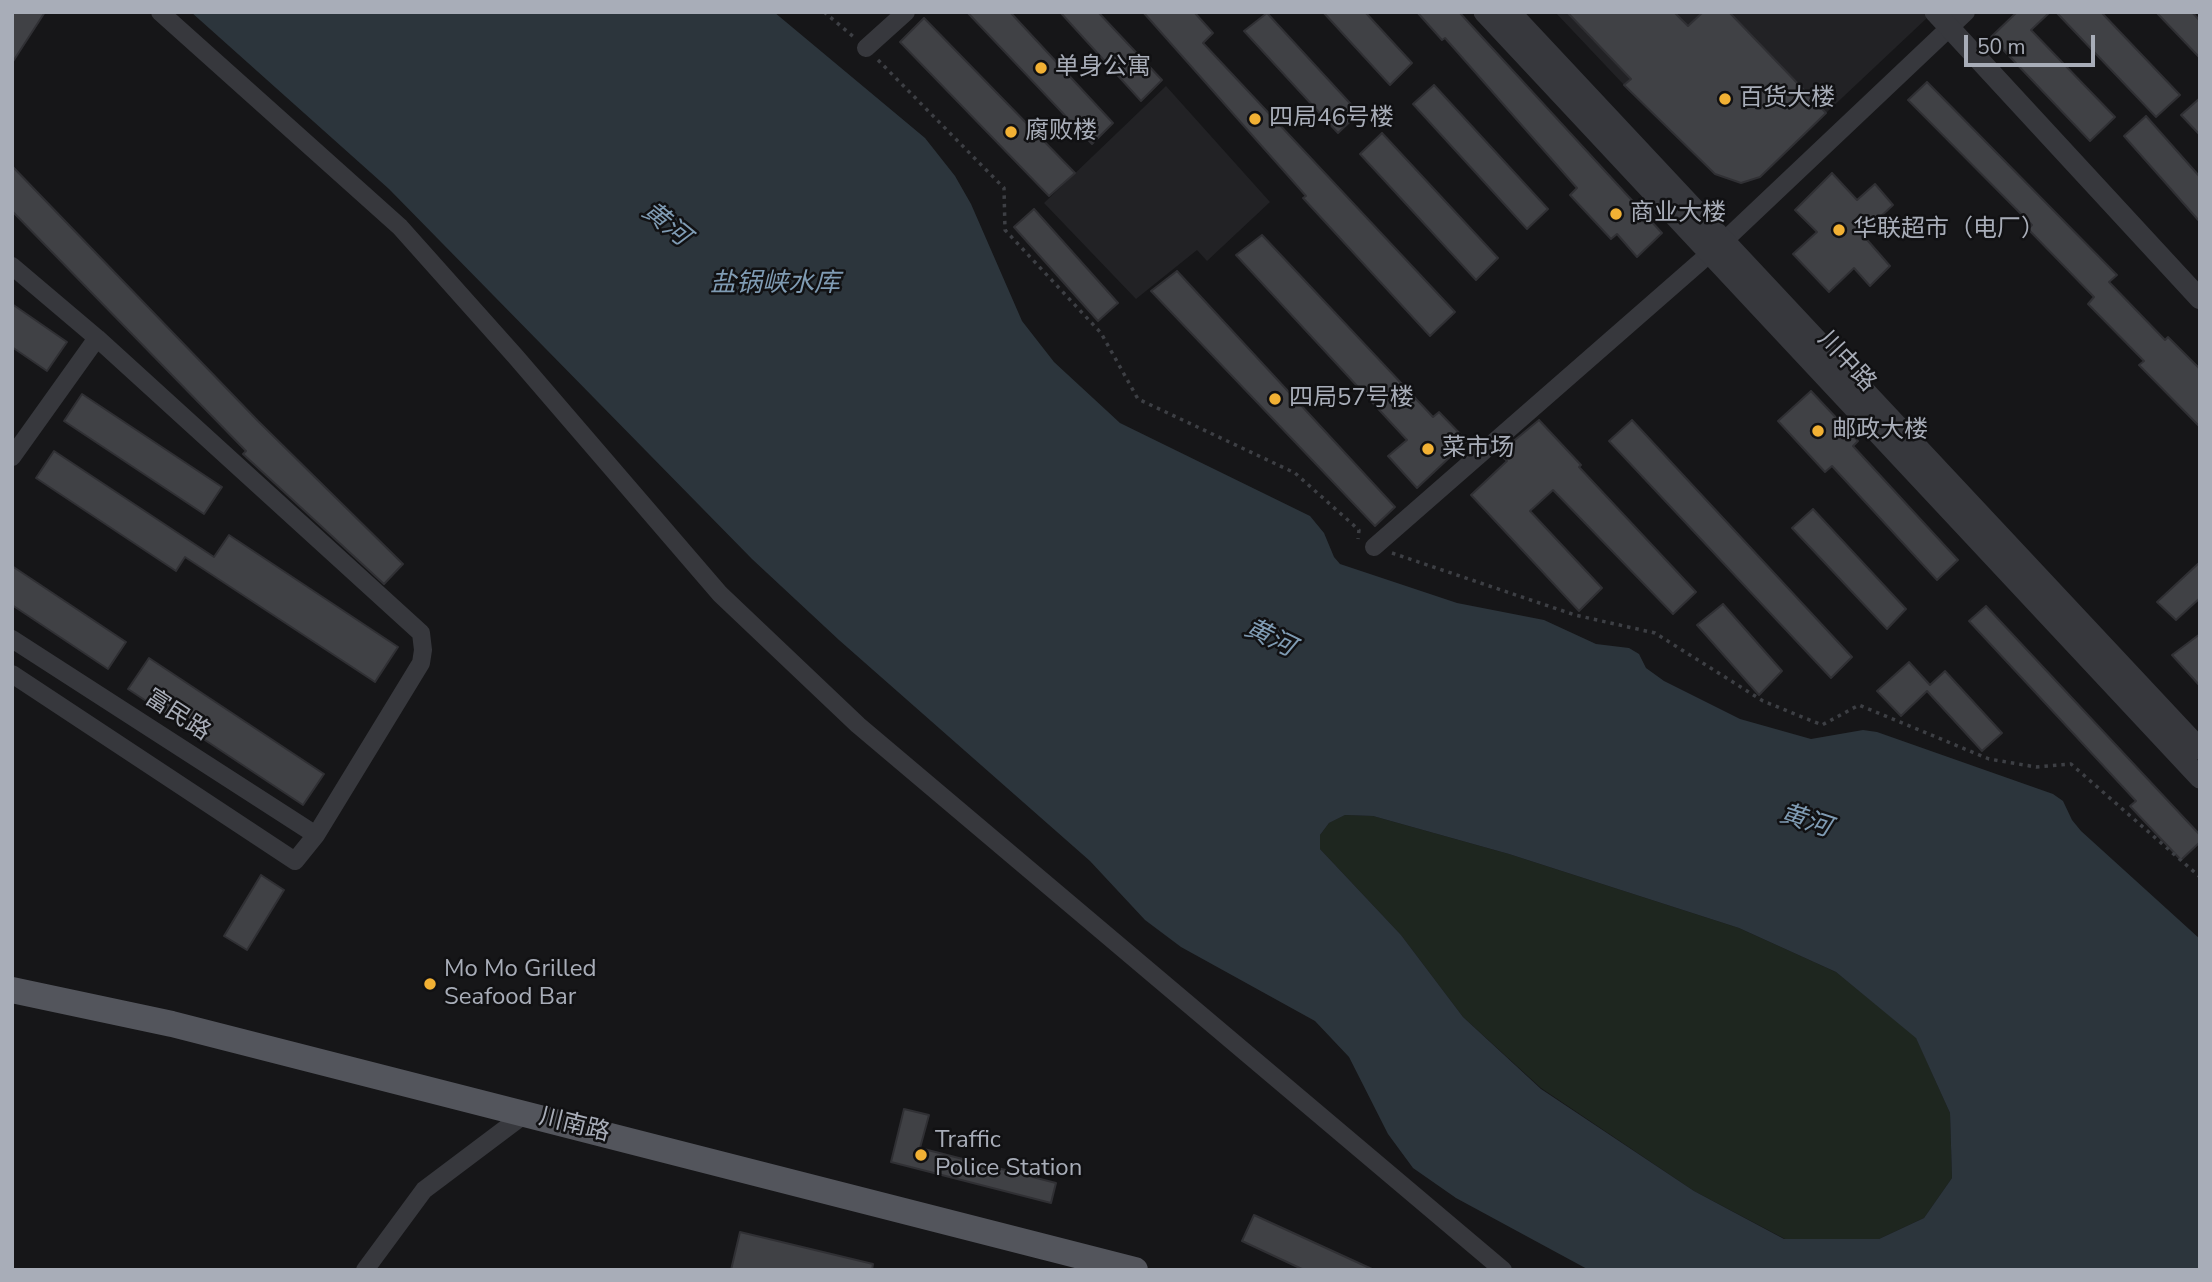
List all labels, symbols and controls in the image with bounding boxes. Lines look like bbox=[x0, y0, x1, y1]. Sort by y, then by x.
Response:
scale bar bbox=[1967, 21, 2098, 65]
text: 50 m bbox=[1977, 33, 2026, 61]
place label: 单身公寓 bbox=[1055, 54, 1151, 82]
marker: 单身公寓 bbox=[1033, 60, 1049, 76]
place label: 百货大楼 bbox=[1739, 85, 1835, 113]
marker: 百货大楼 bbox=[1717, 91, 1733, 107]
place label: 四局46号楼 bbox=[1269, 105, 1394, 133]
marker: 四局46号楼 bbox=[1247, 111, 1263, 127]
place label: 腐败楼 bbox=[1025, 118, 1097, 146]
marker: 腐败楼 bbox=[1003, 124, 1019, 140]
water label: 黄河 bbox=[635, 197, 695, 253]
place label: 商业大楼 bbox=[1630, 200, 1726, 228]
marker: 商业大楼 bbox=[1608, 206, 1624, 222]
place label: 华联超市（电厂） bbox=[1853, 216, 2045, 244]
marker: 华联超市（电厂） bbox=[1831, 222, 1847, 238]
water label: 盐锅峡水库 bbox=[710, 269, 840, 301]
street label: 川中路 bbox=[1811, 326, 1881, 398]
place label: 四局57号楼 bbox=[1289, 385, 1414, 413]
marker: 四局57号楼 bbox=[1267, 391, 1283, 407]
place label: 邮政大楼 bbox=[1832, 417, 1928, 445]
marker: 邮政大楼 bbox=[1810, 423, 1826, 439]
place label: 菜市场 bbox=[1442, 435, 1514, 463]
marker: 菜市场 bbox=[1420, 441, 1436, 457]
water label: 黄河 bbox=[1239, 614, 1299, 664]
street label: 富民路 bbox=[139, 684, 215, 748]
water label: 黄河 bbox=[1775, 799, 1835, 845]
place label: Mo Mo Grilled Seafood Bar bbox=[444, 956, 596, 1012]
marker: Mo Mo Grilled Seafood Bar bbox=[422, 976, 438, 992]
street label: 川南路 bbox=[536, 1103, 612, 1149]
place label: Traffic Police Station bbox=[935, 1127, 1082, 1183]
marker: Traffic Police Station bbox=[913, 1147, 929, 1163]

